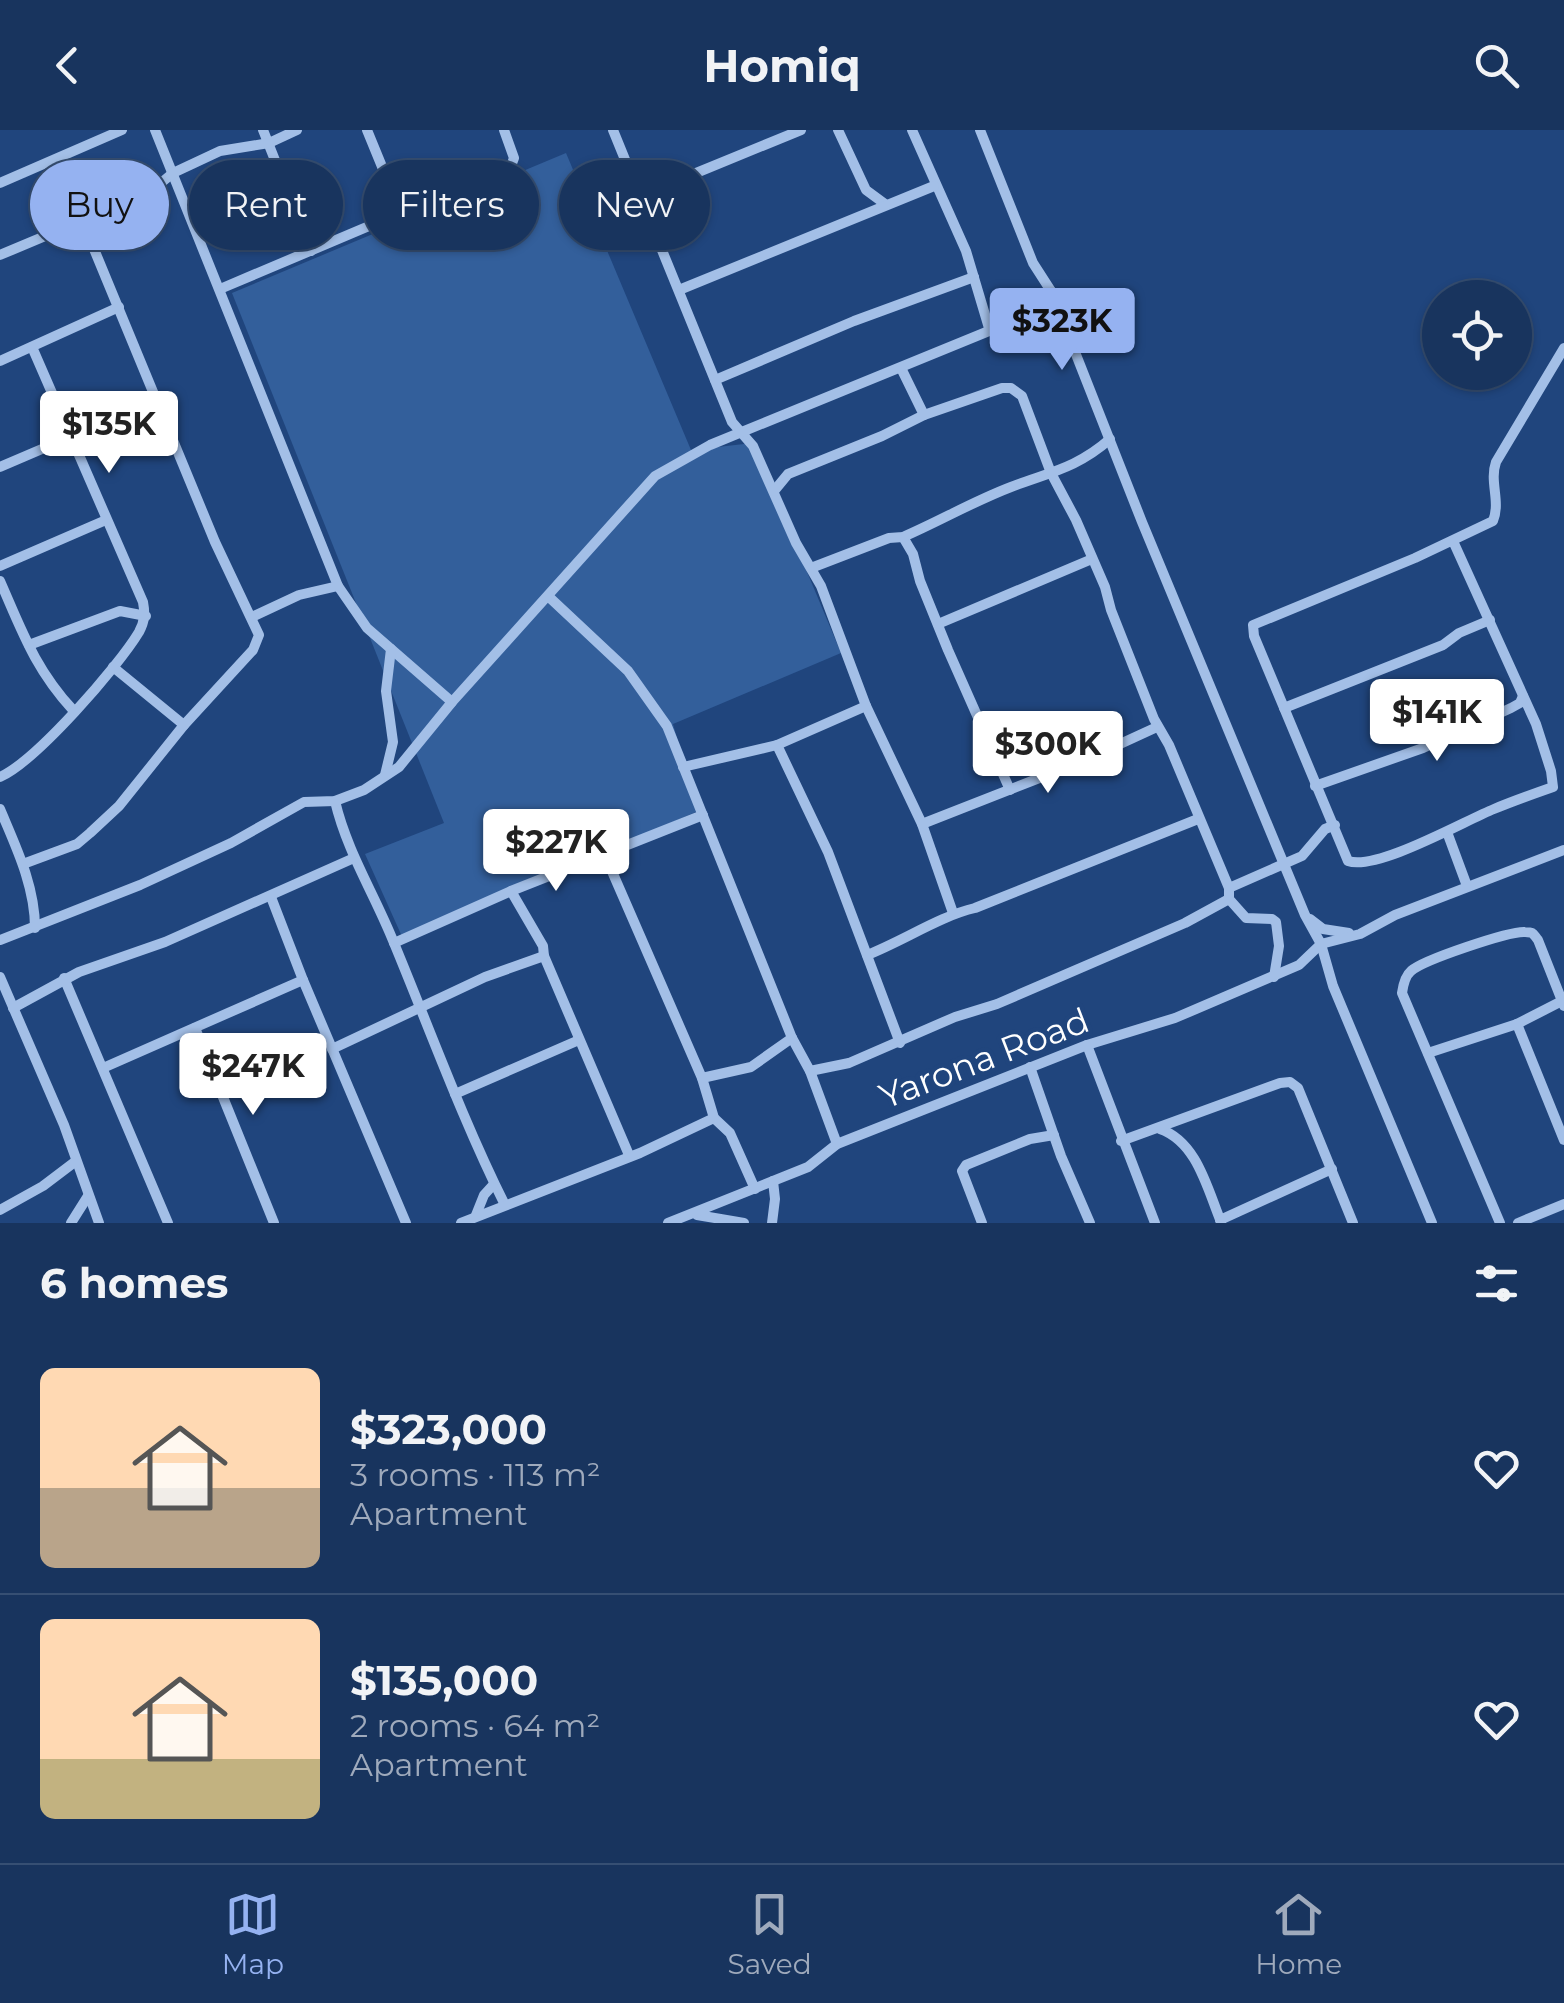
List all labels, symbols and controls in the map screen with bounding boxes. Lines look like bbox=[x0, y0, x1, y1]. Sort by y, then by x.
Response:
icon: back bbox=[40, 38, 95, 93]
text: Homiq bbox=[703, 38, 861, 93]
icon: search bbox=[1469, 38, 1524, 93]
chip: Buy bbox=[30, 160, 169, 250]
chip: Rent bbox=[189, 160, 343, 250]
chip: Filters bbox=[363, 160, 539, 250]
chip: New bbox=[559, 160, 710, 250]
map controls bbox=[1422, 280, 1532, 390]
button: locate bbox=[1422, 280, 1532, 390]
pin: $323K bbox=[992, 288, 1132, 373]
text: $323K bbox=[1012, 301, 1112, 340]
pin: $135K bbox=[39, 391, 179, 476]
text: $135K bbox=[62, 404, 156, 443]
pin: $141K bbox=[1367, 679, 1507, 764]
text: $141K bbox=[1392, 692, 1482, 731]
pin: $300K bbox=[978, 711, 1118, 796]
text: $300K bbox=[995, 724, 1101, 763]
pin: $227K bbox=[486, 809, 626, 894]
text: $227K bbox=[505, 822, 607, 861]
street label: Yarona Road bbox=[873, 998, 1095, 1118]
pin: $247K bbox=[183, 1033, 323, 1118]
text: $247K bbox=[201, 1046, 305, 1085]
icon: filters bbox=[1469, 1256, 1524, 1311]
text: 6 homes bbox=[40, 1257, 228, 1309]
text: $323,000 bbox=[350, 1403, 547, 1455]
icon: home bbox=[120, 1408, 240, 1528]
icon: heart bbox=[1469, 1441, 1524, 1496]
text: 3 rooms · 113 m² bbox=[350, 1455, 601, 1494]
text: Apartment bbox=[350, 1494, 528, 1533]
text: $135,000 bbox=[350, 1654, 538, 1706]
icon: home bbox=[120, 1659, 240, 1779]
icon: heart bbox=[1469, 1692, 1524, 1747]
text: 2 rooms · 64 m² bbox=[350, 1706, 600, 1745]
text: Apartment bbox=[350, 1745, 528, 1784]
tab: Map bbox=[222, 1887, 284, 1981]
tab: Saved bbox=[728, 1887, 812, 1981]
tab: Home bbox=[1255, 1887, 1342, 1981]

